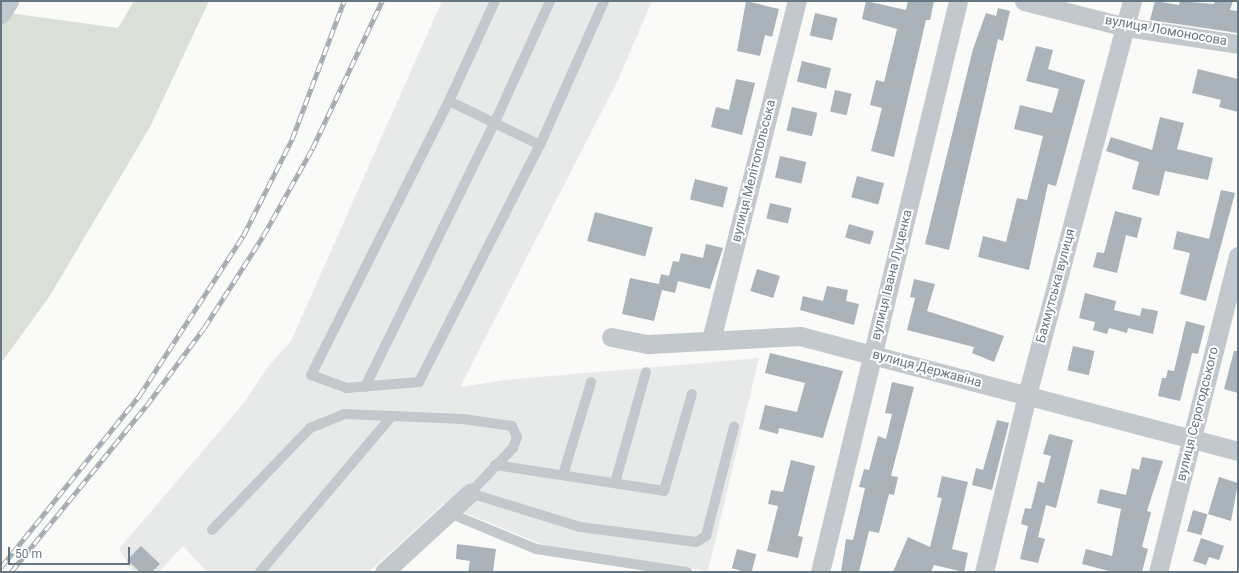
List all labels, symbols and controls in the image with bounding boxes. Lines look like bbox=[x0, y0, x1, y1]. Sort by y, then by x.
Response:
street label: вулиця Ломоносова bbox=[1104, 13, 1228, 49]
street label: вулиця Мелітопольська bbox=[729, 98, 779, 244]
street label: вулиця Івана Луценка bbox=[868, 208, 916, 342]
street label: Бахмутська вулиця bbox=[1033, 227, 1079, 345]
street label: вулиця Сєрогодського bbox=[1174, 345, 1222, 483]
street label: вулиця Державіна bbox=[871, 347, 983, 391]
scale bar bbox=[10, 539, 132, 565]
text: 50 m bbox=[15, 547, 42, 561]

